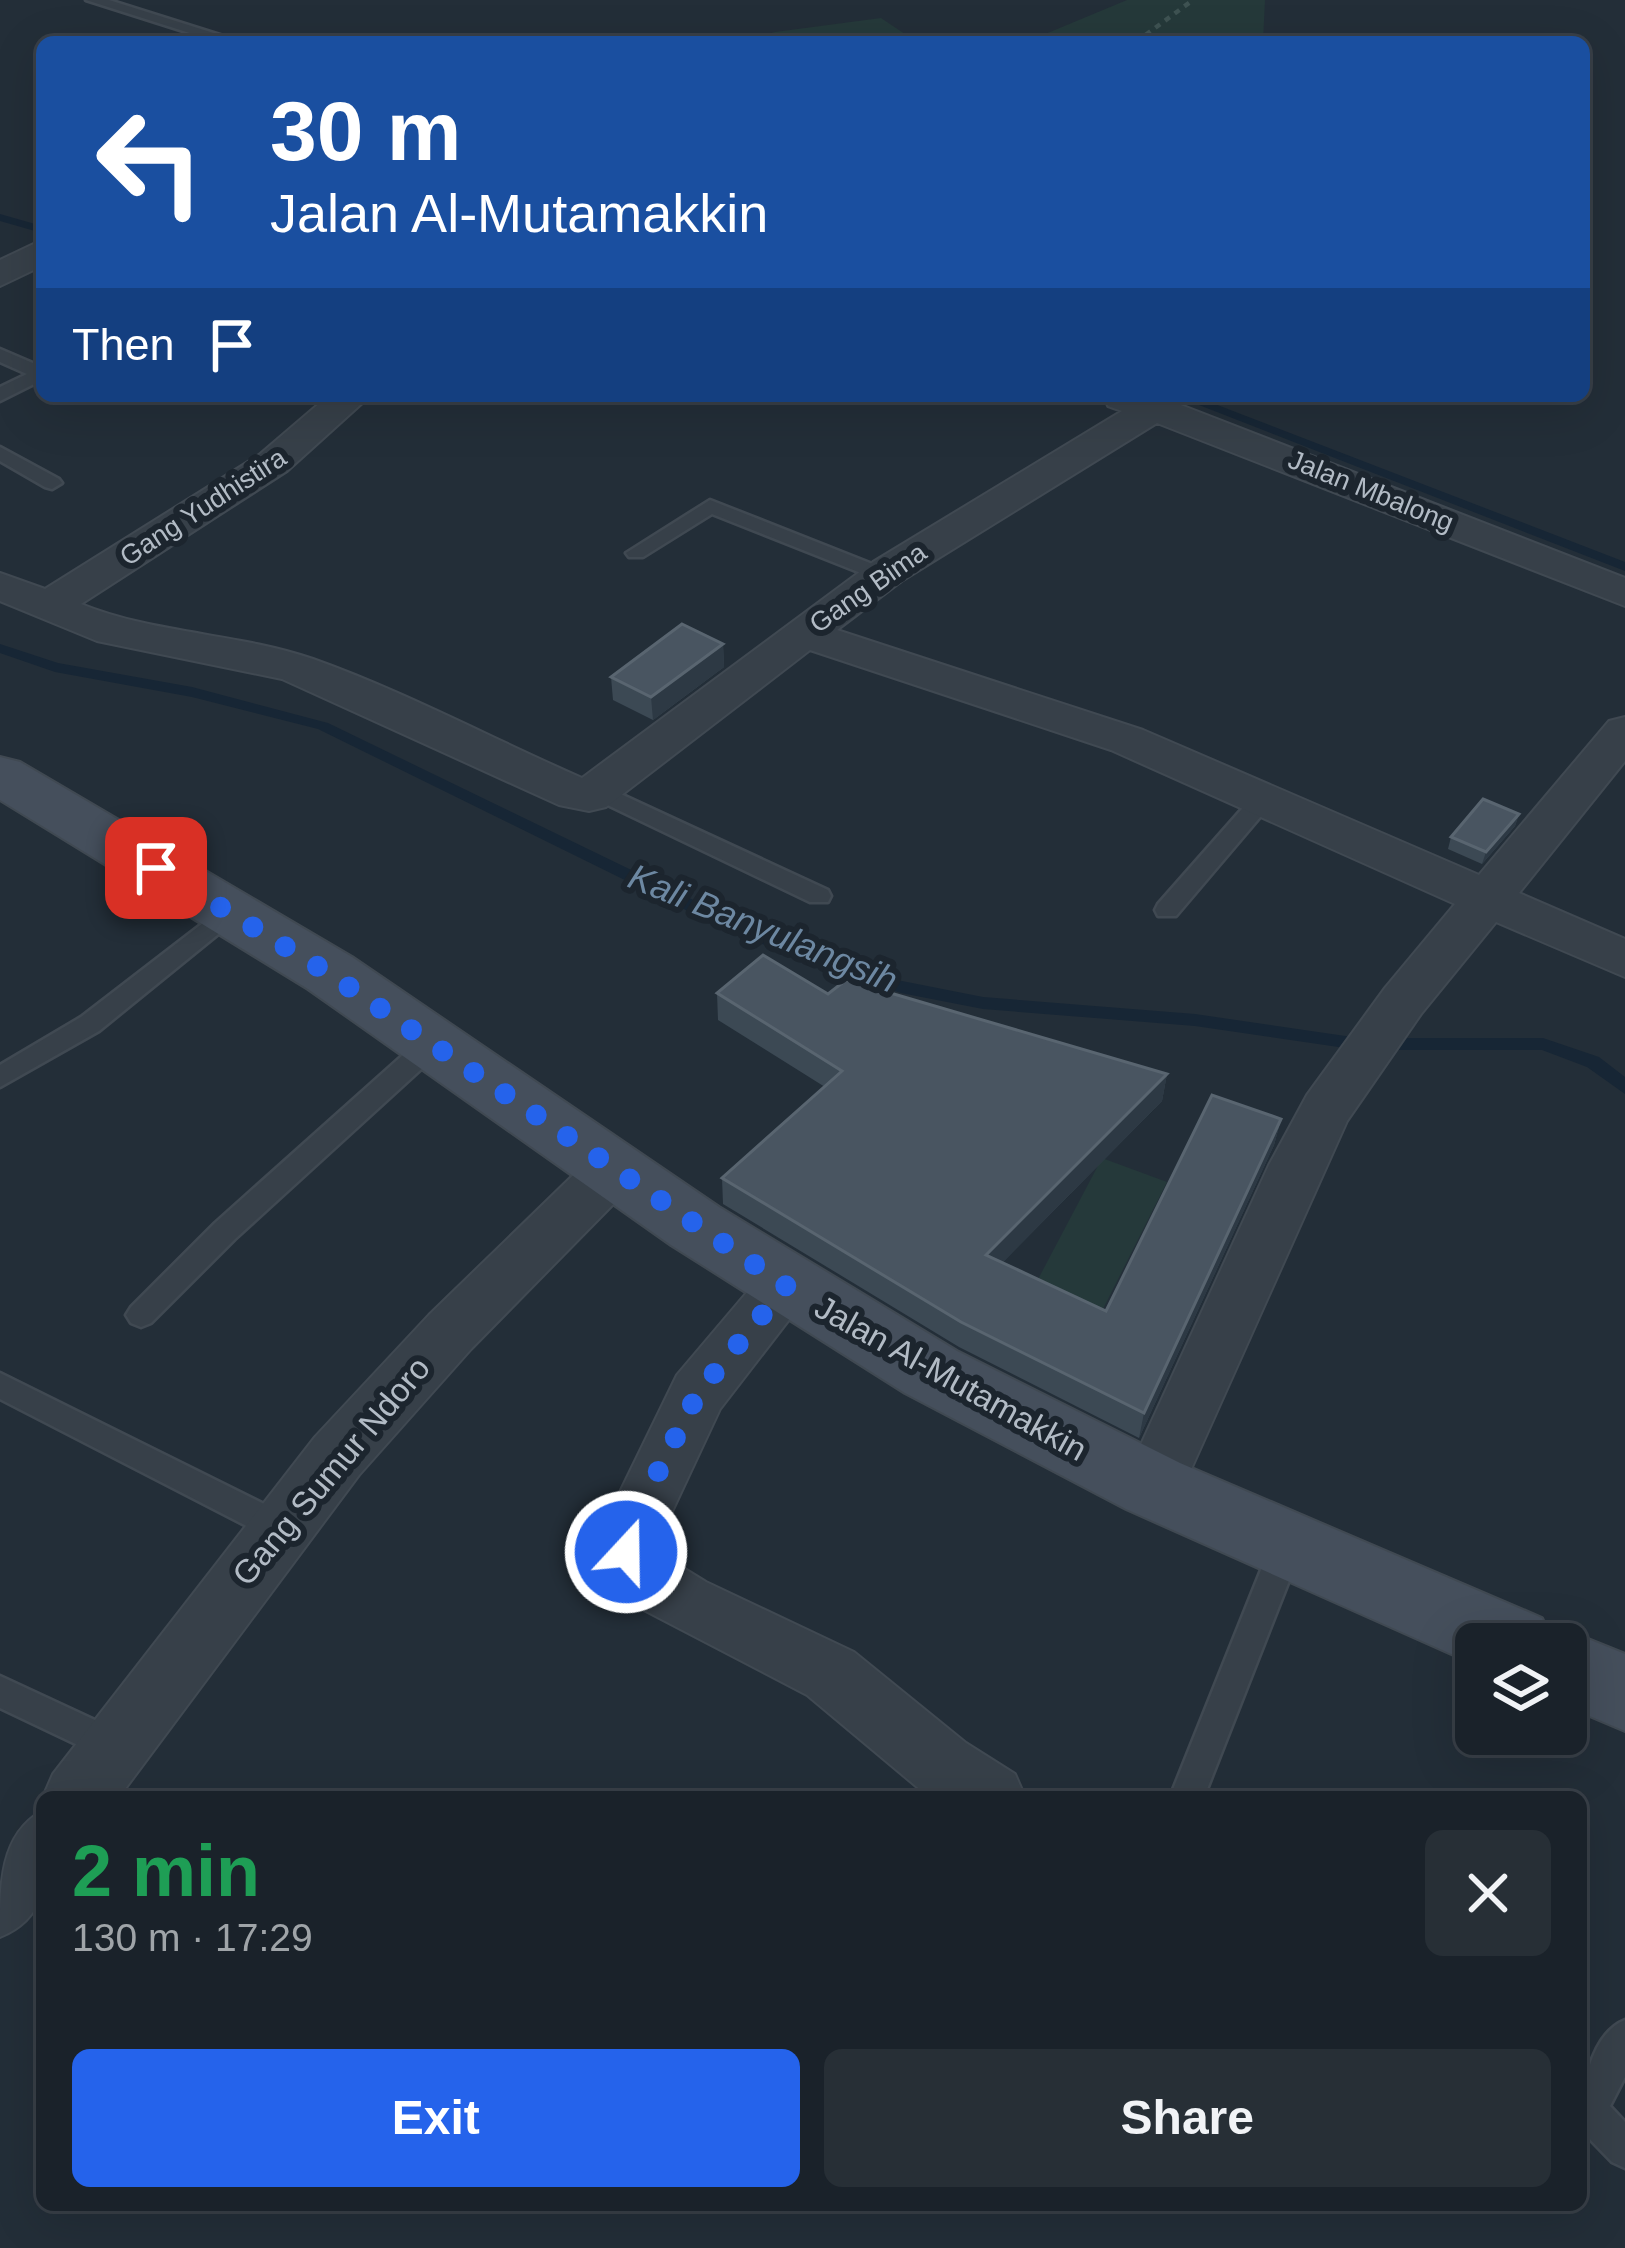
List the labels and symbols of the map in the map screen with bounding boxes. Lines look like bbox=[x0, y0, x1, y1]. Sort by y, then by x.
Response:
street label: Gang Yudhistira bbox=[114, 442, 292, 572]
street label: Jalan Mbalong bbox=[1284, 444, 1458, 538]
street label: Gang Bima bbox=[804, 536, 933, 639]
pin bbox=[105, 817, 207, 919]
water label: Kali Banyulangsih bbox=[623, 855, 903, 1001]
street label: Jalan Al-Mutamakkin bbox=[809, 1288, 1093, 1468]
street label: Gang Sumur Ndoro bbox=[225, 1350, 437, 1592]
position arrow bbox=[563, 1489, 689, 1615]

